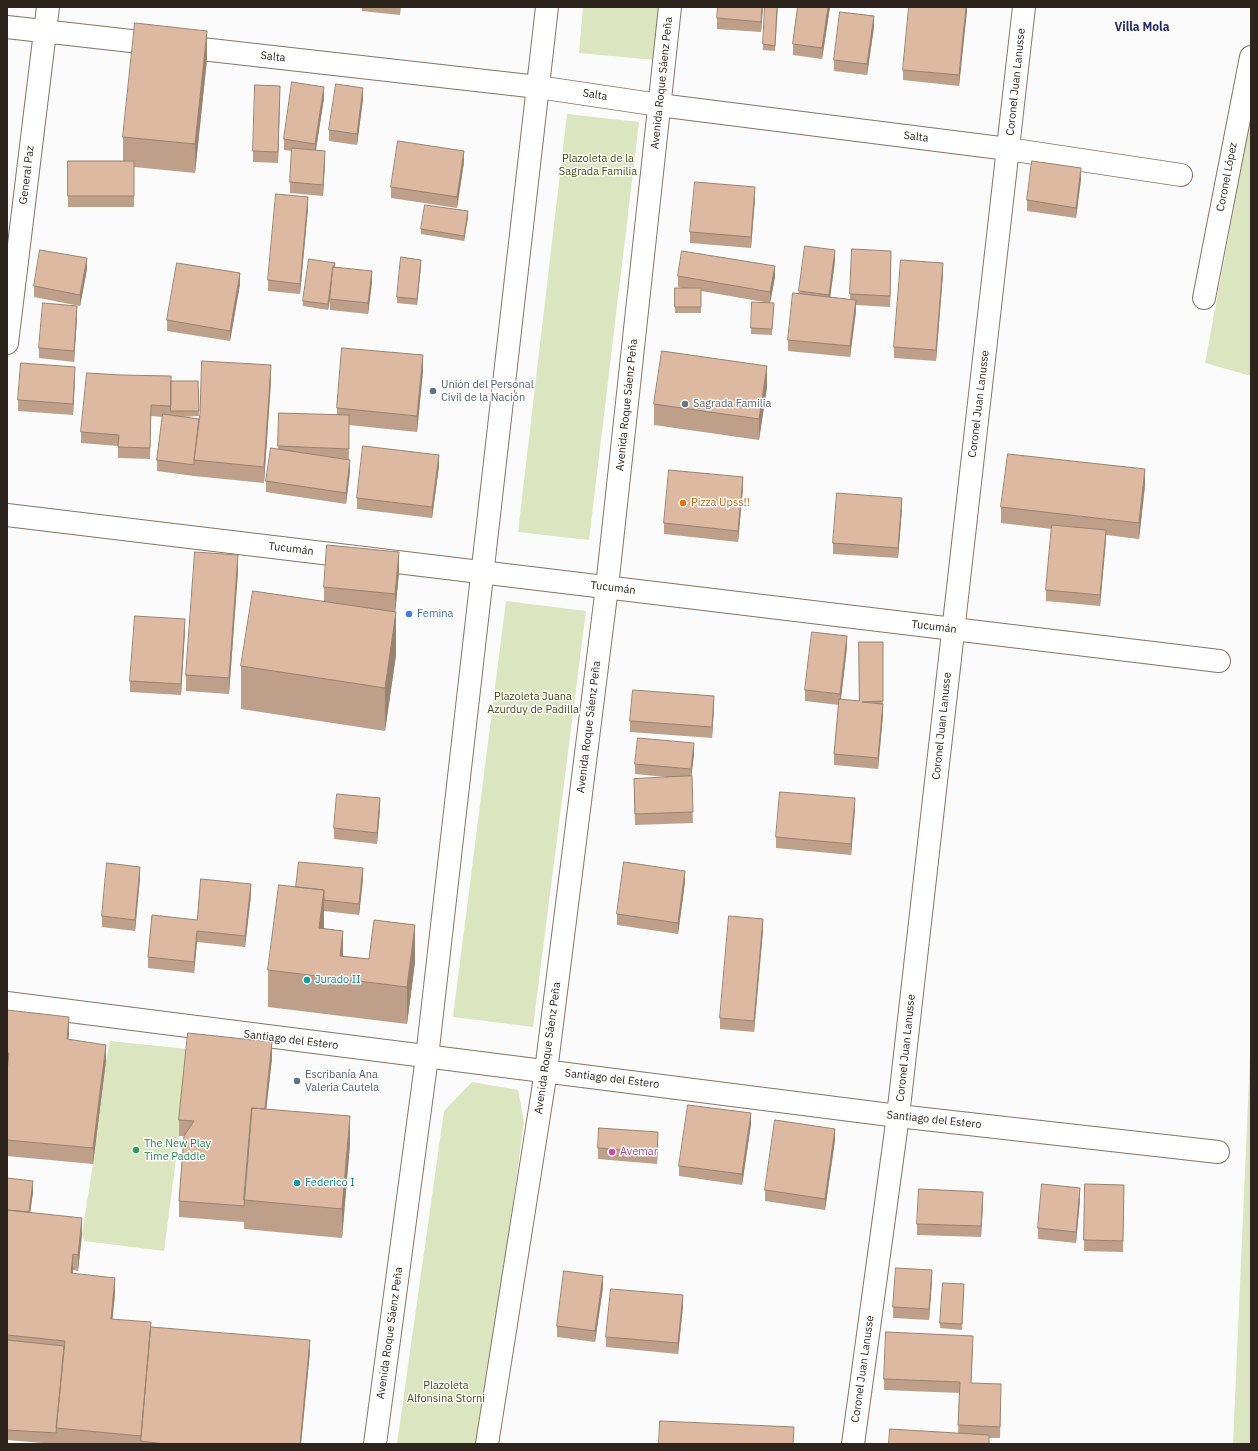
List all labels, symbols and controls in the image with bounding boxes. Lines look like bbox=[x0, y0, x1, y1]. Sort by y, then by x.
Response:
street label: Avenida Roque Sáenz Peña bbox=[648, 16, 676, 150]
district label: Villa Mola bbox=[1114, 21, 1170, 35]
street label: Coronel Juan Lanusse bbox=[1004, 28, 1028, 136]
street label: Salta bbox=[260, 49, 286, 65]
street label: Salta bbox=[582, 87, 608, 103]
street label: Salta bbox=[903, 129, 929, 145]
street label: Coronel López bbox=[1214, 141, 1240, 213]
street label: General Paz bbox=[17, 145, 37, 205]
park label: Plazoleta de la Sagrada Familia bbox=[559, 152, 637, 178]
street label: Avenida Roque Sáenz Peña bbox=[613, 338, 641, 472]
street label: Coronel Juan Lanusse bbox=[966, 350, 992, 458]
place label: Unión del Personal Civil de la Nación bbox=[441, 378, 534, 404]
marker: Unión del Personal Civil de la Nación bbox=[428, 386, 438, 396]
place label: Sagrada Familia bbox=[693, 397, 771, 411]
marker: Sagrada Familia bbox=[680, 399, 690, 409]
place label: Pizza Upss!! bbox=[691, 496, 750, 510]
marker: Pizza Upss!! bbox=[678, 498, 688, 508]
street label: Tucumán bbox=[268, 540, 314, 558]
street label: Tucumán bbox=[590, 579, 636, 597]
place label: Femina bbox=[417, 607, 453, 621]
marker: Femina bbox=[404, 609, 414, 619]
street label: Tucumán bbox=[911, 618, 957, 636]
street label: Avenida Roque Sáenz Peña bbox=[574, 660, 604, 794]
street label: Coronel Juan Lanusse bbox=[930, 672, 954, 780]
park label: Plazoleta Juana Azurduy de Padilla bbox=[487, 690, 579, 716]
place label: Jurado II bbox=[315, 973, 361, 987]
marker: Jurado II bbox=[302, 975, 312, 985]
street label: Avenida Roque Sáenz Peña bbox=[532, 981, 564, 1115]
street label: Coronel Juan Lanusse bbox=[894, 994, 918, 1102]
street label: Santiago del Estero bbox=[243, 1028, 339, 1052]
street label: Santiago del Estero bbox=[564, 1067, 660, 1091]
place label: Escribanía Ana Valeria Cautela bbox=[305, 1068, 379, 1094]
marker: Escribanía Ana Valeria Cautela bbox=[292, 1076, 302, 1086]
street label: Santiago del Estero bbox=[886, 1108, 982, 1132]
place label: The New Play Time Paddle bbox=[144, 1137, 211, 1163]
marker: The New Play Time Paddle bbox=[131, 1145, 141, 1155]
place label: Avemar bbox=[620, 1145, 658, 1159]
marker: Avemar bbox=[607, 1147, 617, 1157]
place label: Federico I bbox=[305, 1176, 355, 1190]
marker: Federico I bbox=[292, 1178, 302, 1188]
street label: Avenida Roque Sáenz Peña bbox=[374, 1266, 406, 1400]
street label: Coronel Juan Lanusse bbox=[849, 1315, 877, 1423]
park label: Plazoleta Alfonsina Storni bbox=[407, 1379, 485, 1405]

